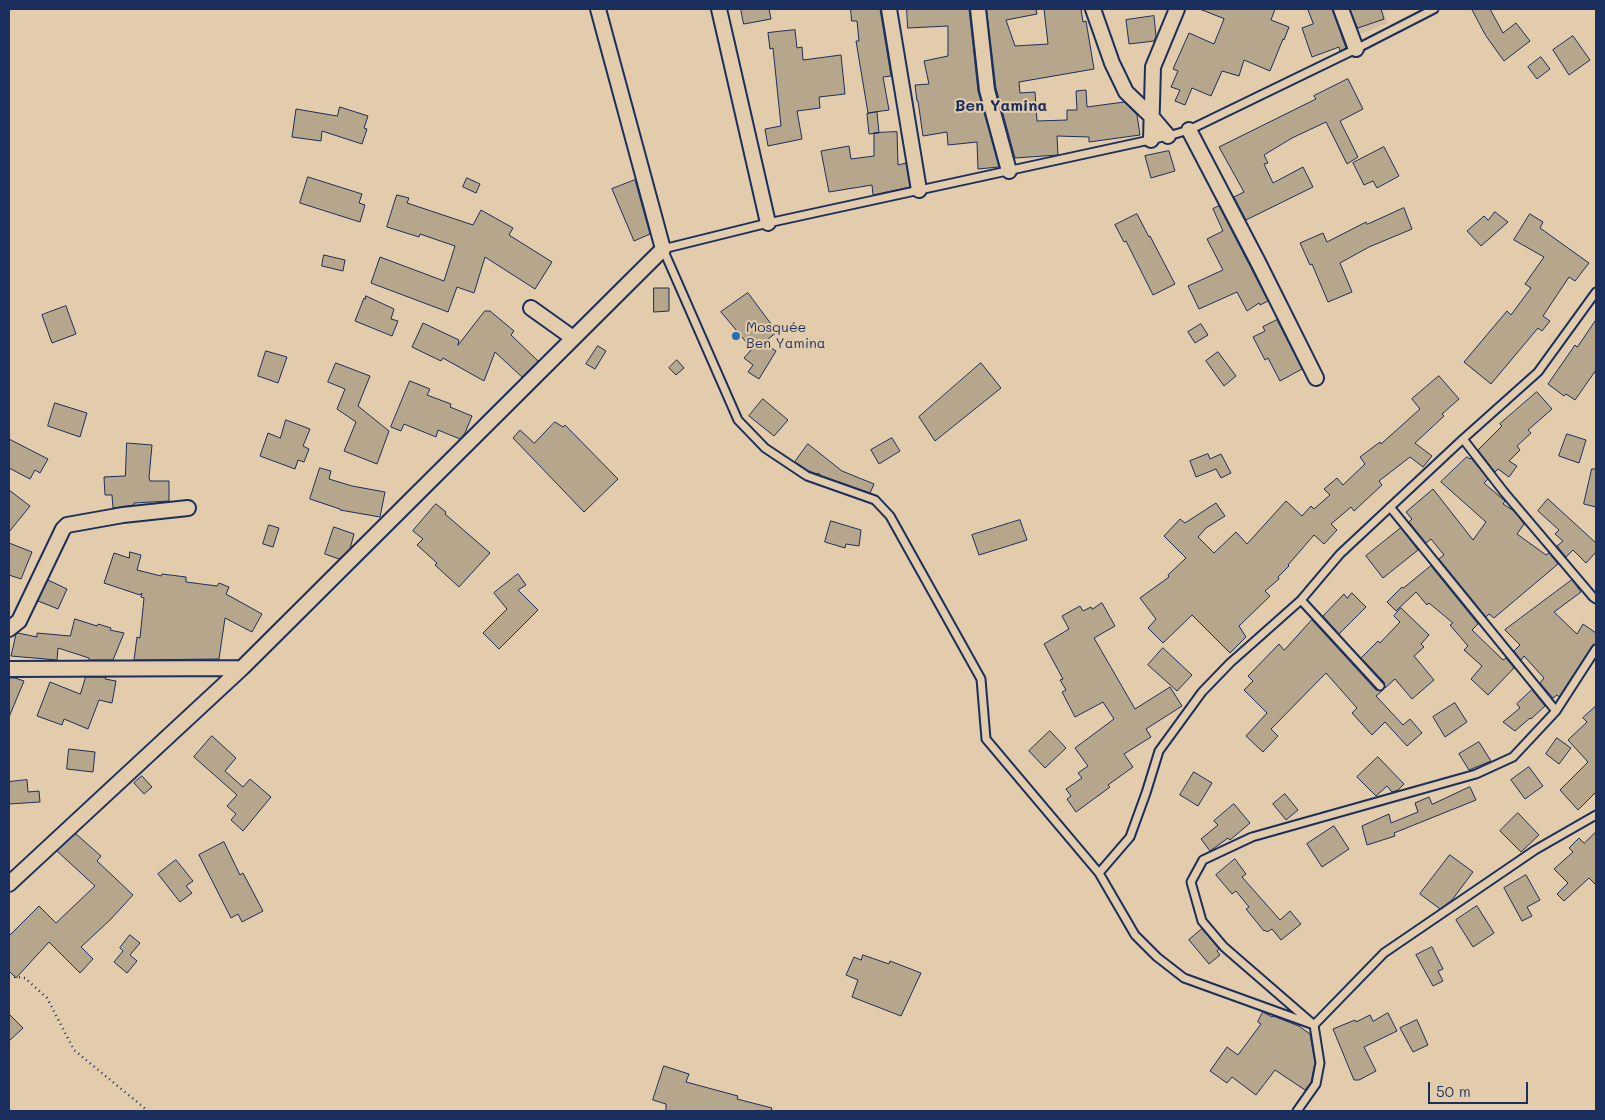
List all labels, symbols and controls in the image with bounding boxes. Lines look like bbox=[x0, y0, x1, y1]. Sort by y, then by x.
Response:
district label: Ben Yamina bbox=[955, 96, 1047, 116]
place label: Mosquée Ben Yamina bbox=[746, 320, 825, 352]
marker: Mosquée Ben Yamina bbox=[730, 330, 742, 342]
scale bar bbox=[1430, 1072, 1530, 1104]
text: 50 m bbox=[1436, 1081, 1471, 1101]

